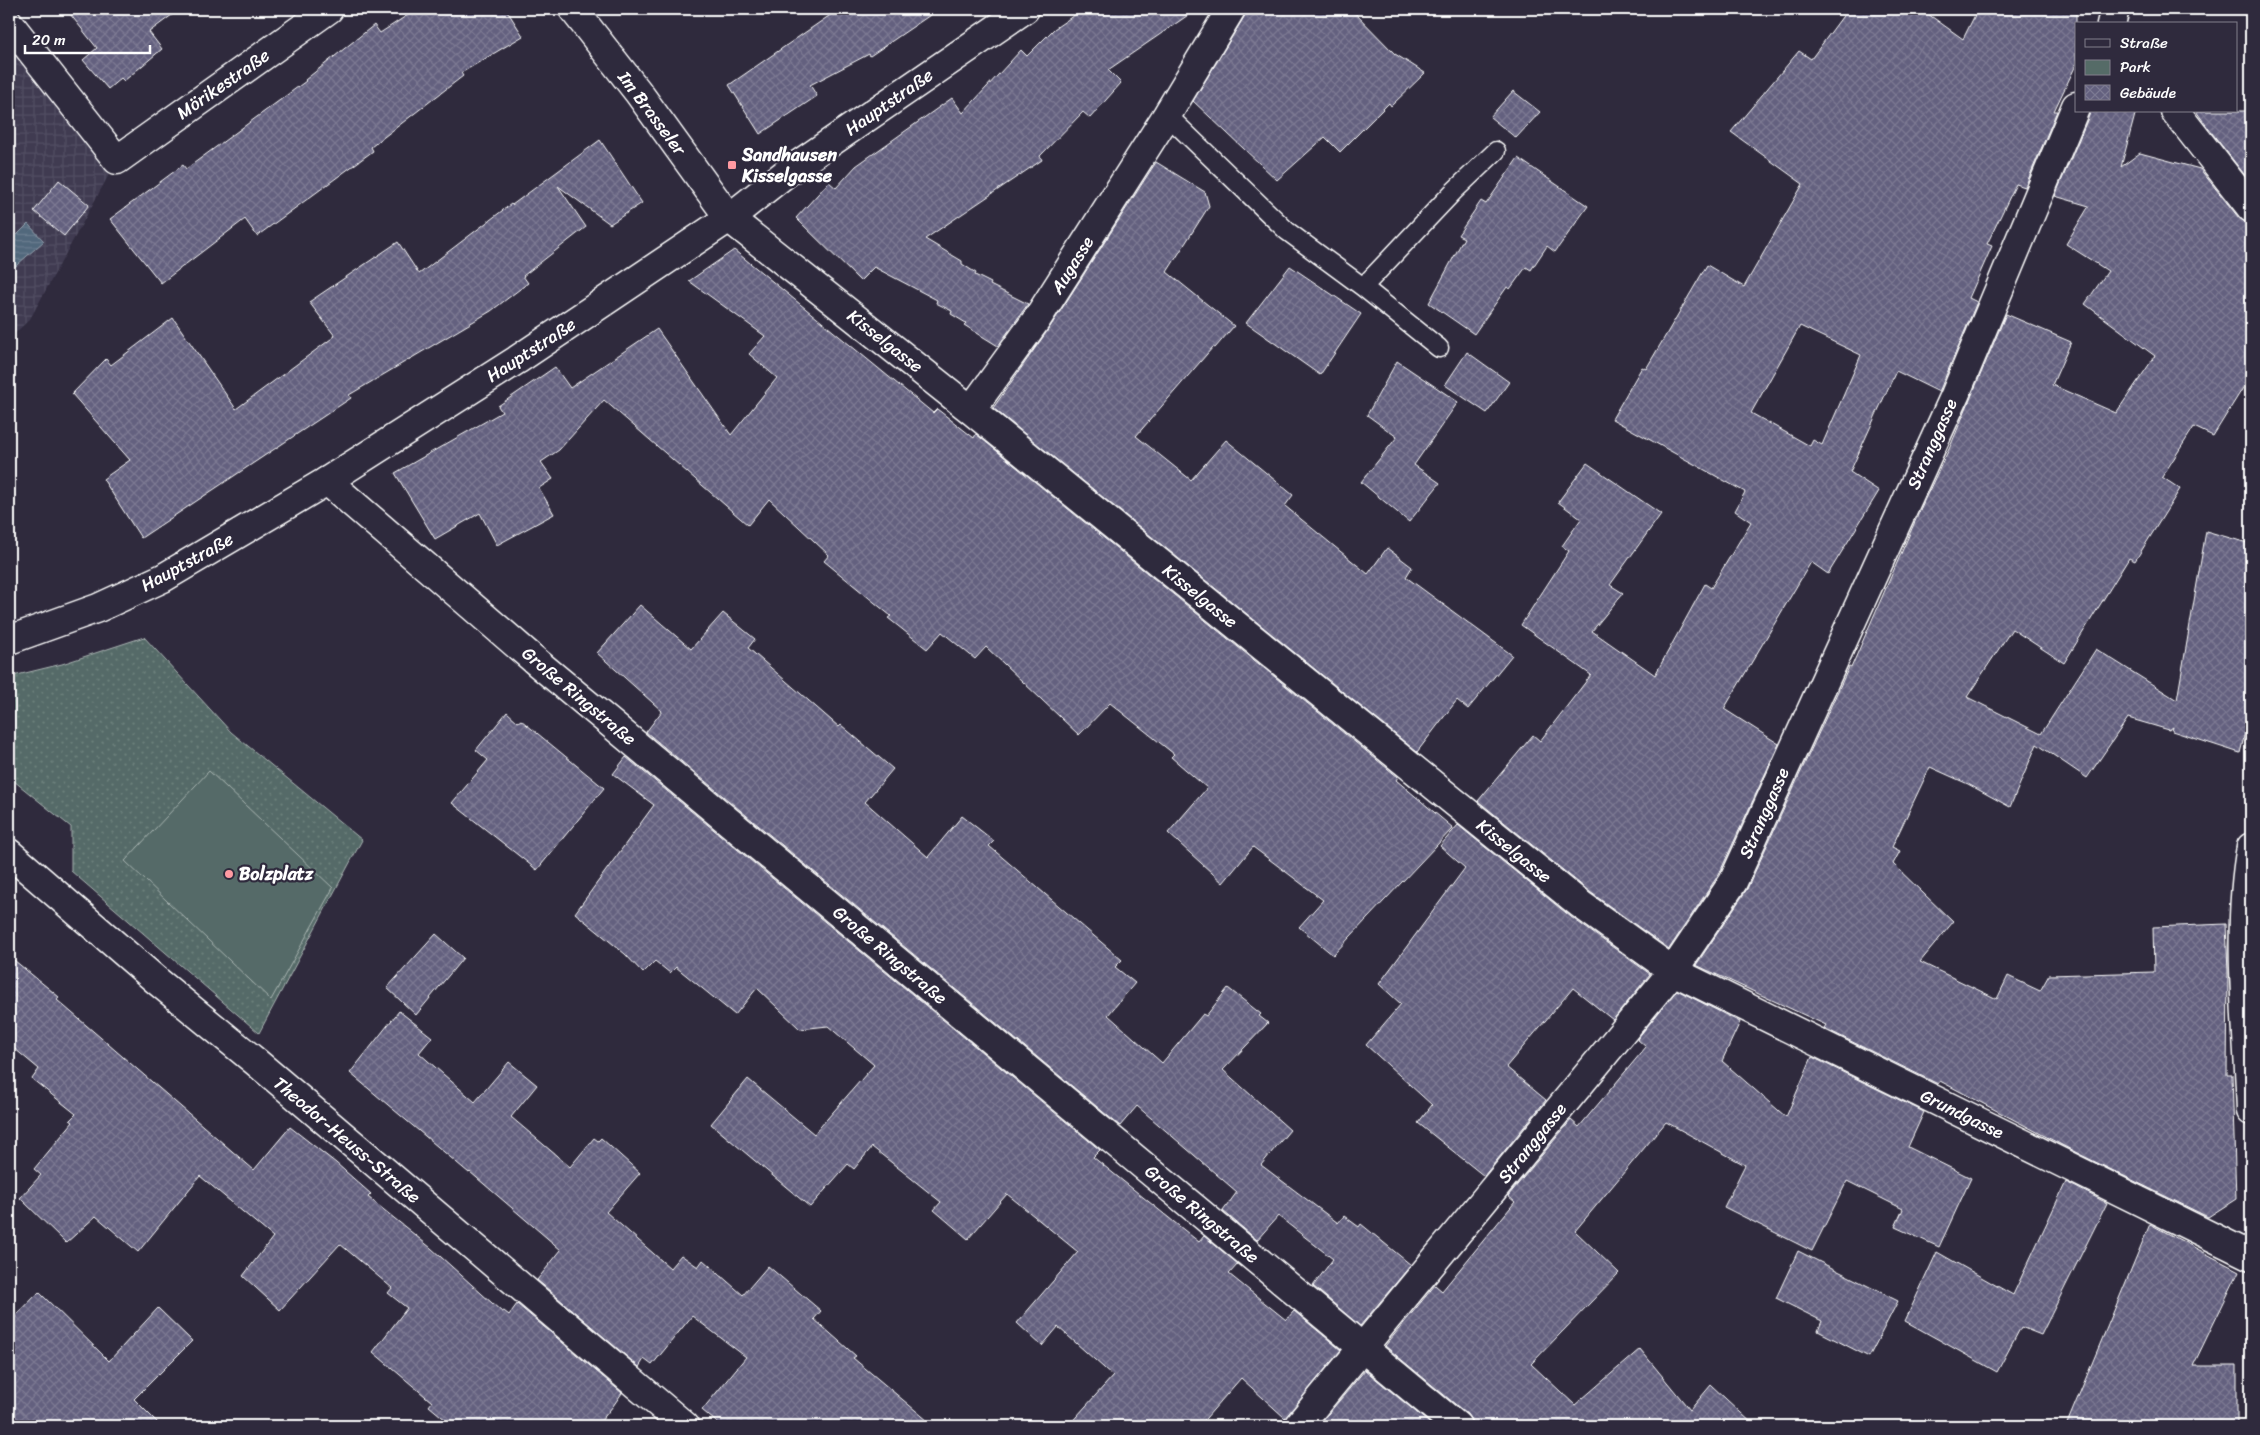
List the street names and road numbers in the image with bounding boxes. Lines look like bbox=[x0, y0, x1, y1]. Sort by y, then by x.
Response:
street label: Mörikestraße bbox=[169, 40, 277, 128]
street label: Hauptstraße bbox=[838, 60, 940, 144]
street label: Im Brasseler bbox=[609, 63, 696, 164]
street label: Augasse bbox=[1041, 229, 1103, 301]
street label: Kisselgasse bbox=[840, 301, 930, 381]
street label: Hauptstraße bbox=[479, 309, 583, 391]
street label: Stranggasse bbox=[1898, 393, 1966, 495]
street label: Hauptstraße bbox=[135, 523, 239, 601]
street label: Kisselgasse bbox=[1155, 555, 1245, 637]
street label: Große Ringstraße bbox=[514, 638, 644, 754]
street label: Stranggasse bbox=[1730, 762, 1798, 864]
street label: Kisselgasse bbox=[1469, 810, 1559, 892]
street label: Große Ringstraße bbox=[825, 897, 955, 1013]
street label: Theodor-Heuss-Straße bbox=[266, 1068, 428, 1212]
street label: Grundgasse bbox=[1915, 1080, 2010, 1148]
street label: Stranggasse bbox=[1489, 1095, 1575, 1191]
street label: Große Ringstraße bbox=[1137, 1156, 1267, 1272]

